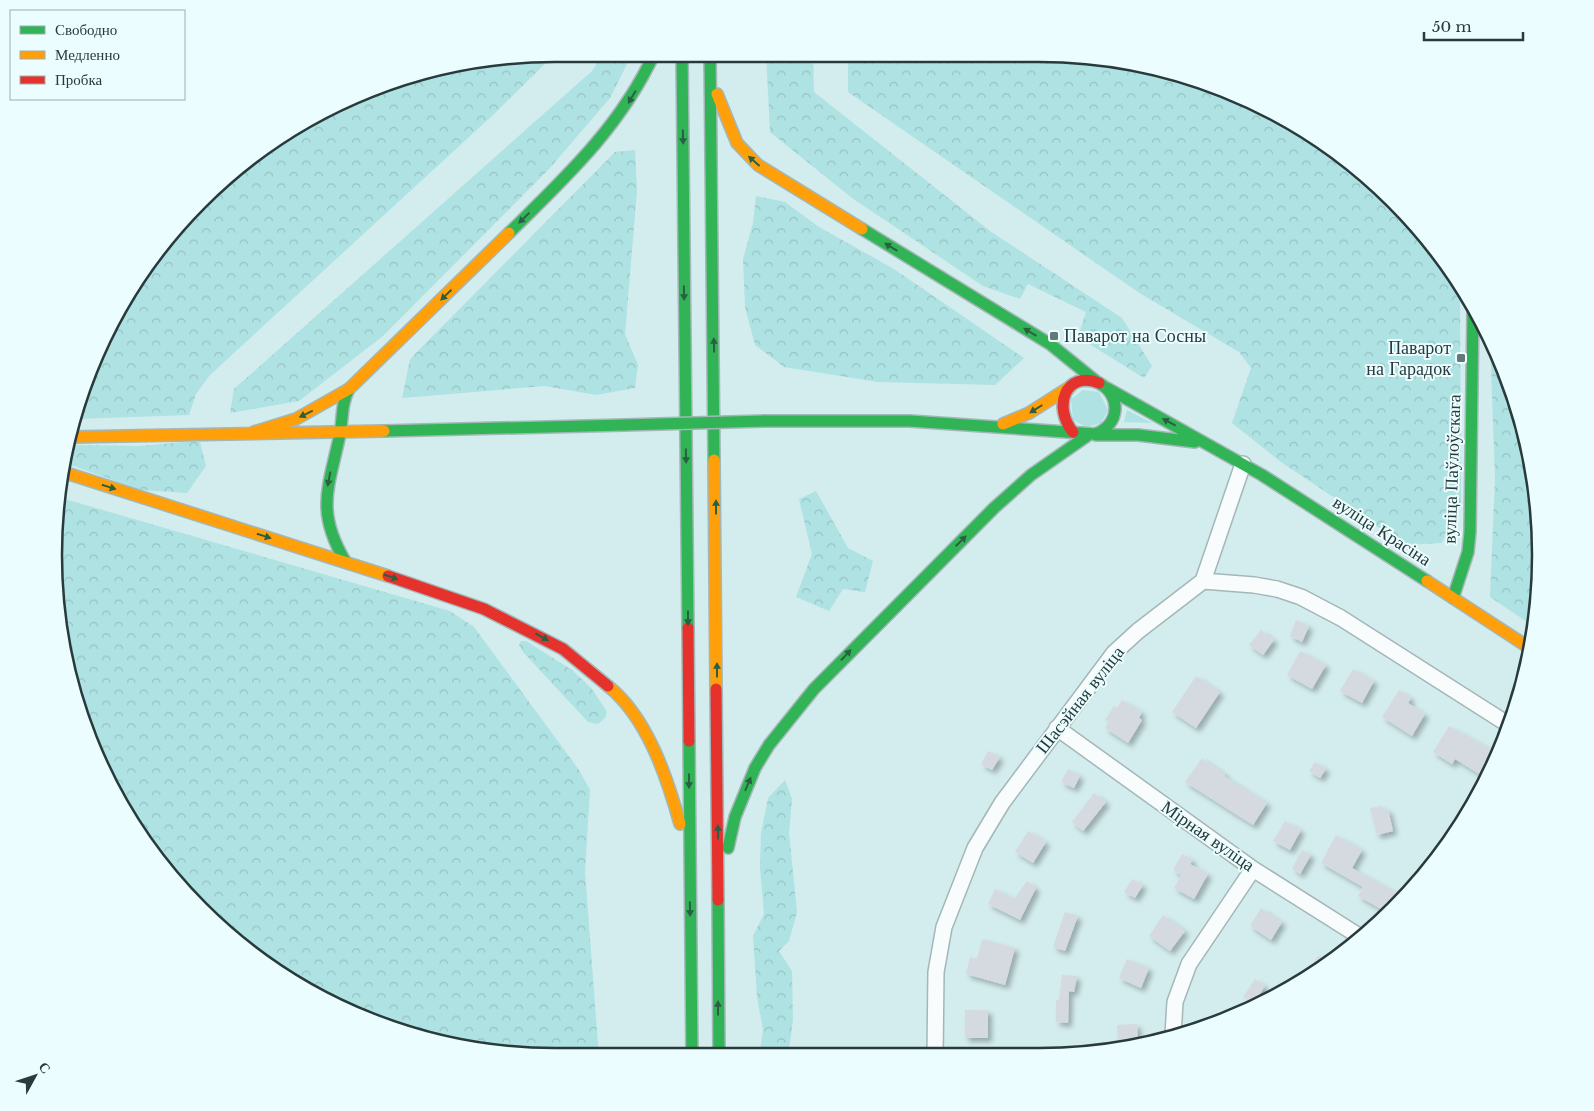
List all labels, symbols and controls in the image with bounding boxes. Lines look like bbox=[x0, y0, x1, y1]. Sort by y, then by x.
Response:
legend bbox=[10, 10, 185, 100]
scale bar bbox=[1424, 10, 1523, 42]
text: 50 m bbox=[1432, 17, 1472, 36]
text: Свободно bbox=[55, 20, 117, 39]
text: Медленно bbox=[55, 45, 120, 64]
text: Пробка bbox=[55, 70, 103, 89]
one-way arrow bbox=[627, 90, 636, 103]
one-way arrow bbox=[679, 130, 687, 146]
one-way arrow bbox=[748, 155, 760, 167]
one-way arrow bbox=[519, 212, 531, 224]
one-way arrow bbox=[885, 242, 898, 251]
one-way arrow bbox=[680, 286, 688, 302]
one-way arrow bbox=[441, 288, 453, 300]
place label: Паварот на Сосны bbox=[1064, 325, 1206, 347]
one-way arrow bbox=[1024, 327, 1037, 336]
marker: Паварот на Сосны bbox=[1048, 330, 1060, 342]
one-way arrow bbox=[710, 336, 718, 352]
place label: Паварот на Гарадок bbox=[1366, 337, 1451, 380]
marker: Паварот на Гарадок bbox=[1455, 352, 1467, 364]
street label: вуліца Паўлоўскага bbox=[1438, 394, 1466, 544]
one-way arrow bbox=[1029, 404, 1042, 413]
one-way arrow bbox=[299, 410, 314, 418]
one-way arrow bbox=[1161, 418, 1176, 426]
one-way arrow bbox=[682, 448, 690, 464]
one-way arrow bbox=[324, 472, 332, 488]
one-way arrow bbox=[102, 484, 117, 492]
street label: вуліца Красіна bbox=[1329, 491, 1435, 571]
one-way arrow bbox=[712, 499, 720, 515]
one-way arrow bbox=[257, 532, 272, 540]
one-way arrow bbox=[955, 535, 967, 547]
one-way arrow bbox=[384, 574, 399, 581]
one-way arrow bbox=[684, 611, 692, 627]
one-way arrow bbox=[535, 633, 549, 641]
street label: Шасэйная вуліца bbox=[1031, 642, 1129, 758]
one-way arrow bbox=[840, 650, 852, 662]
one-way arrow bbox=[713, 661, 721, 677]
one-way arrow bbox=[685, 773, 693, 789]
one-way arrow bbox=[745, 777, 753, 791]
street label: Мірная вуліца bbox=[1157, 796, 1259, 876]
one-way arrow bbox=[714, 824, 722, 840]
one-way arrow bbox=[686, 902, 694, 918]
one-way arrow bbox=[714, 1000, 722, 1016]
north arrow bbox=[10, 1051, 60, 1101]
text: С bbox=[35, 1058, 55, 1077]

